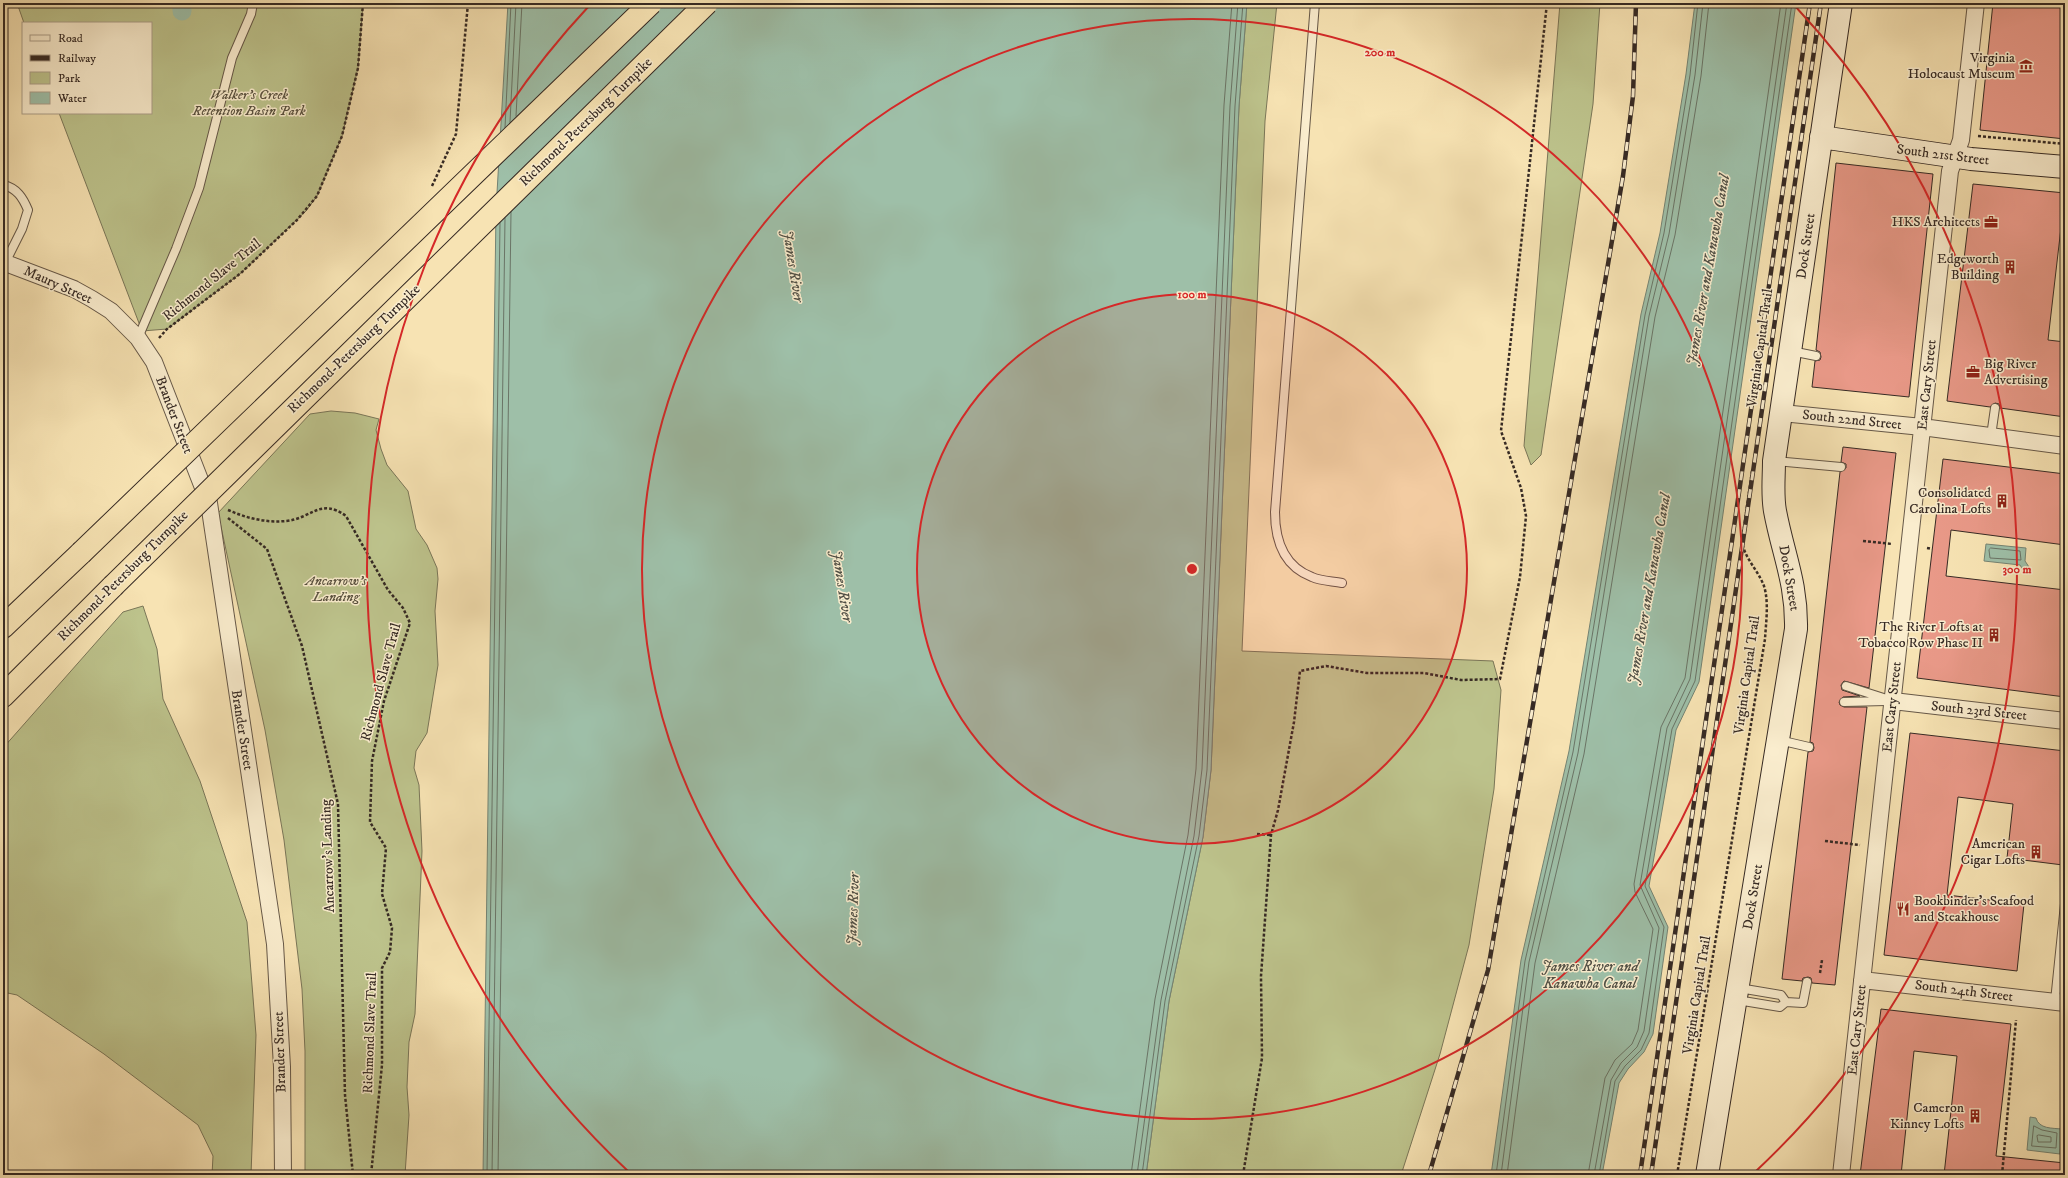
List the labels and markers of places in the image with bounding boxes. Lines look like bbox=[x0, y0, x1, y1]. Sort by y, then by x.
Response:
place label: Virginia Holocaust Museum bbox=[1908, 49, 2015, 83]
museum icon: Virginia Holocaust Museum bbox=[2018, 58, 2034, 74]
place label: HKS Architects bbox=[1892, 213, 1980, 231]
office icon: HKS Architects bbox=[1983, 214, 1999, 230]
place label: Edgeworth Building bbox=[1937, 250, 2000, 284]
building icon: Edgeworth Building bbox=[2002, 259, 2018, 275]
place label: Big River Advertising bbox=[1984, 355, 2048, 389]
office icon: Big River Advertising bbox=[1965, 364, 1981, 380]
place label: Consolidated Carolina Lofts bbox=[1909, 484, 1991, 518]
building icon: Consolidated Carolina Lofts bbox=[1994, 493, 2010, 509]
centre of rings bbox=[1185, 562, 1199, 576]
place label: The River Lofts at Tobacco Row Phase II bbox=[1858, 618, 1984, 652]
building icon: The River Lofts at Tobacco Row Phase II bbox=[1986, 627, 2002, 643]
place label: American Cigar Lofts bbox=[1961, 835, 2026, 869]
building icon: American Cigar Lofts bbox=[2028, 844, 2044, 860]
place label: Bookbinder's Seafood and Steakhouse bbox=[1914, 892, 2034, 926]
restaurant icon: Bookbinder's Seafood and Steakhouse bbox=[1895, 901, 1911, 917]
place label: Cameron Kinney Lofts bbox=[1890, 1099, 1965, 1133]
building icon: Cameron Kinney Lofts bbox=[1967, 1108, 1983, 1124]

